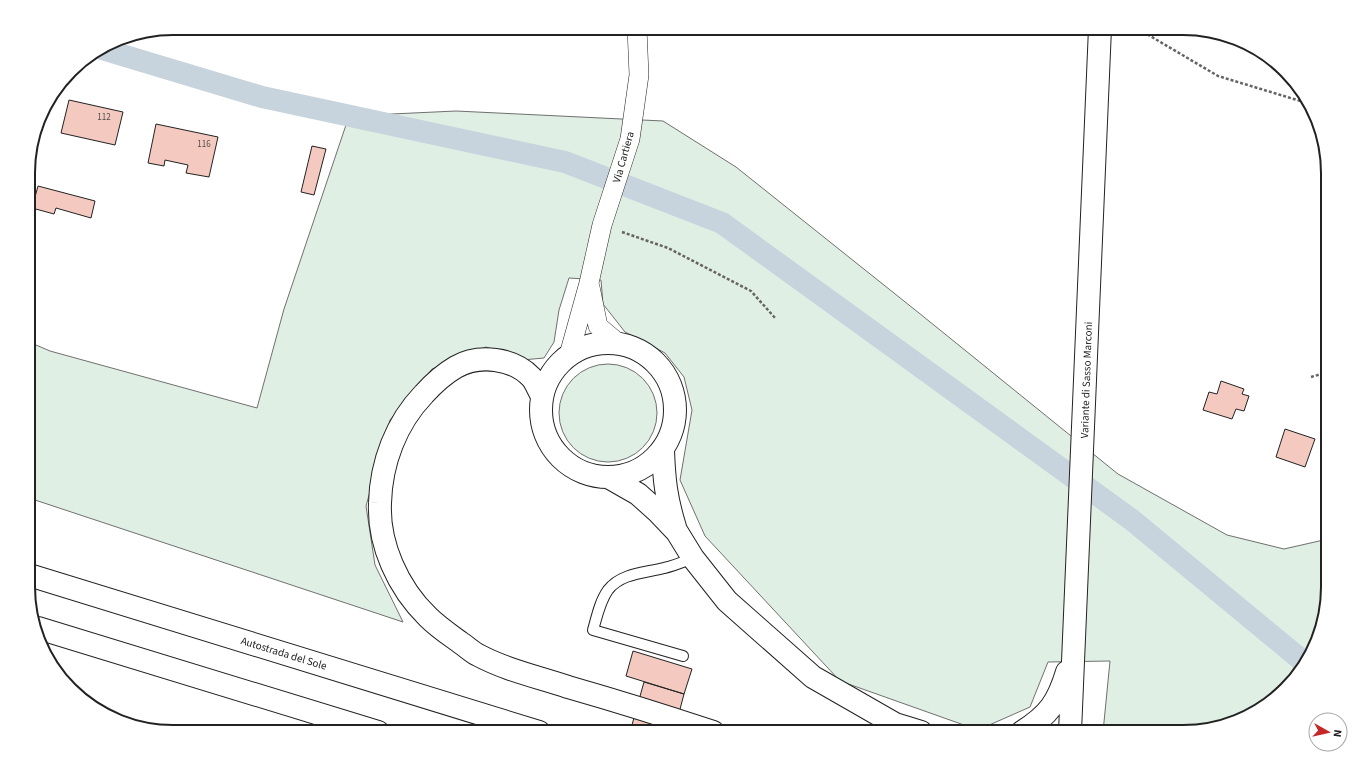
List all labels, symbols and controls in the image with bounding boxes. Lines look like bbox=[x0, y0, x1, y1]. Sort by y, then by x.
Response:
house number: 112 bbox=[97, 111, 111, 124]
street label: Via Cartiera bbox=[609, 130, 638, 185]
house number: 116 bbox=[197, 138, 211, 151]
street label: Variante di Sasso Marconi bbox=[1077, 321, 1096, 439]
street label: Autostrada del Sole bbox=[239, 633, 329, 674]
north arrow bbox=[1308, 712, 1348, 752]
text: N bbox=[1329, 729, 1345, 738]

